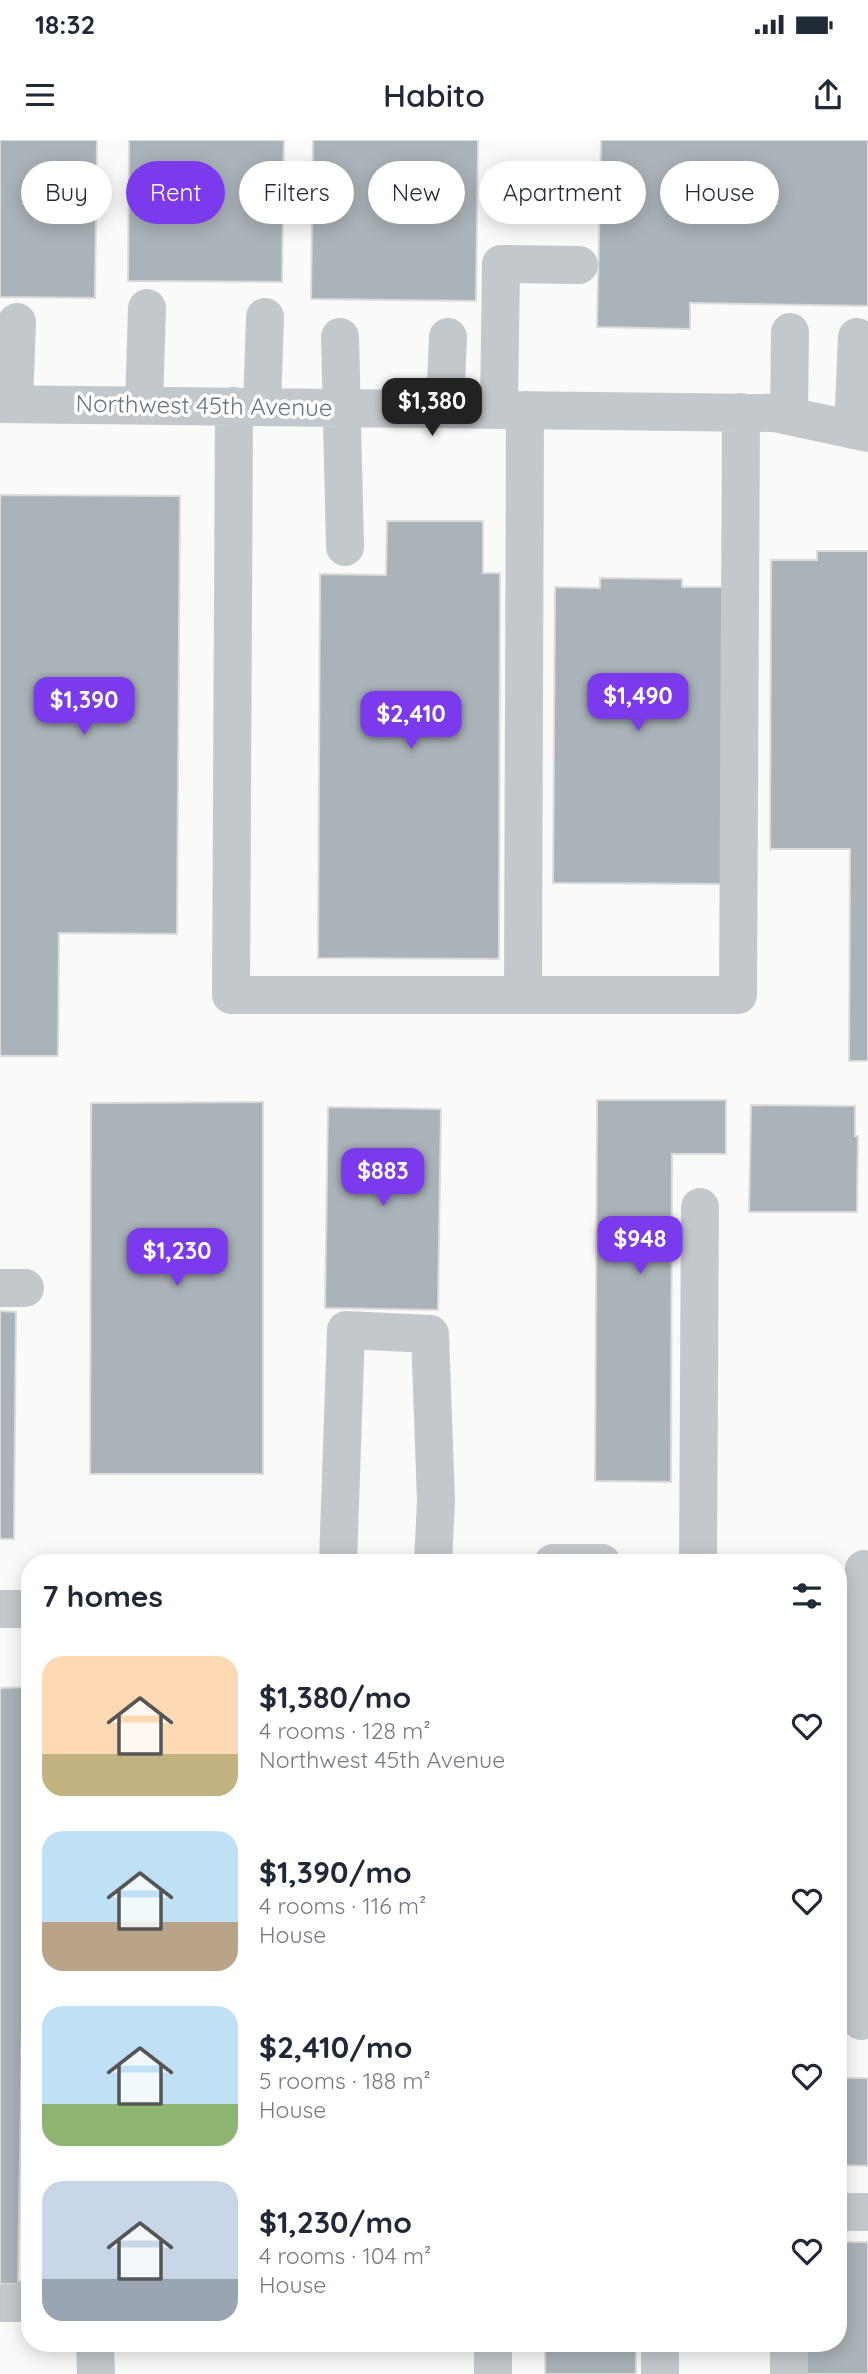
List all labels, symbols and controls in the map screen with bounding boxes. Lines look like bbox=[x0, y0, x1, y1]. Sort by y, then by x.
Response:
text: 18:32 bbox=[35, 8, 95, 41]
text: Habito bbox=[383, 75, 485, 115]
icon: menu bbox=[21, 76, 59, 114]
icon: share bbox=[809, 76, 847, 114]
chip: Buy bbox=[21, 161, 112, 224]
chip: Rent bbox=[126, 161, 225, 224]
chip: Filters bbox=[239, 161, 354, 224]
chip: New bbox=[368, 161, 465, 224]
chip: Apartment bbox=[479, 161, 646, 224]
chip: House bbox=[660, 161, 779, 224]
pin: $1,380 bbox=[375, 378, 489, 438]
text: $1,380 bbox=[398, 386, 466, 415]
street label: Northwest 45th Avenue bbox=[75, 388, 333, 422]
pin: $1,490 bbox=[581, 674, 695, 733]
pin: $1,390 bbox=[27, 678, 141, 737]
text: $1,490 bbox=[603, 681, 673, 710]
text: $1,390 bbox=[50, 685, 118, 714]
pin: $2,410 bbox=[354, 692, 468, 751]
text: $2,410 bbox=[376, 699, 446, 728]
pin: $883 bbox=[342, 1149, 424, 1208]
text: $883 bbox=[357, 1156, 409, 1185]
pin: $948 bbox=[599, 1216, 681, 1276]
text: $948 bbox=[614, 1224, 666, 1253]
pin: $1,230 bbox=[120, 1228, 234, 1288]
text: $1,230 bbox=[143, 1236, 211, 1265]
text: 7 homes bbox=[42, 1577, 163, 1615]
icon: filters bbox=[788, 1577, 826, 1615]
text: $1,380/mo bbox=[259, 1678, 411, 1716]
icon: home bbox=[98, 1684, 182, 1768]
icon: heart bbox=[788, 1707, 826, 1745]
text: 4 rooms · 128 m² bbox=[259, 1716, 431, 1745]
text: Northwest 45th Avenue bbox=[259, 1745, 505, 1774]
text: $1,390/mo bbox=[259, 1853, 412, 1891]
icon: home bbox=[98, 1859, 182, 1943]
icon: heart bbox=[788, 1882, 826, 1920]
text: 4 rooms · 116 m² bbox=[259, 1891, 426, 1920]
text: House bbox=[259, 1920, 326, 1949]
text: $2,410/mo bbox=[259, 2028, 412, 2066]
icon: home bbox=[98, 2034, 182, 2118]
icon: heart bbox=[788, 2057, 826, 2095]
text: 5 rooms · 188 m² bbox=[259, 2066, 431, 2095]
text: House bbox=[259, 2095, 326, 2124]
text: $1,230/mo bbox=[259, 2203, 412, 2241]
icon: home bbox=[98, 2209, 182, 2293]
icon: heart bbox=[788, 2232, 826, 2270]
text: 4 rooms · 104 m² bbox=[259, 2241, 431, 2270]
text: House bbox=[259, 2270, 326, 2299]

